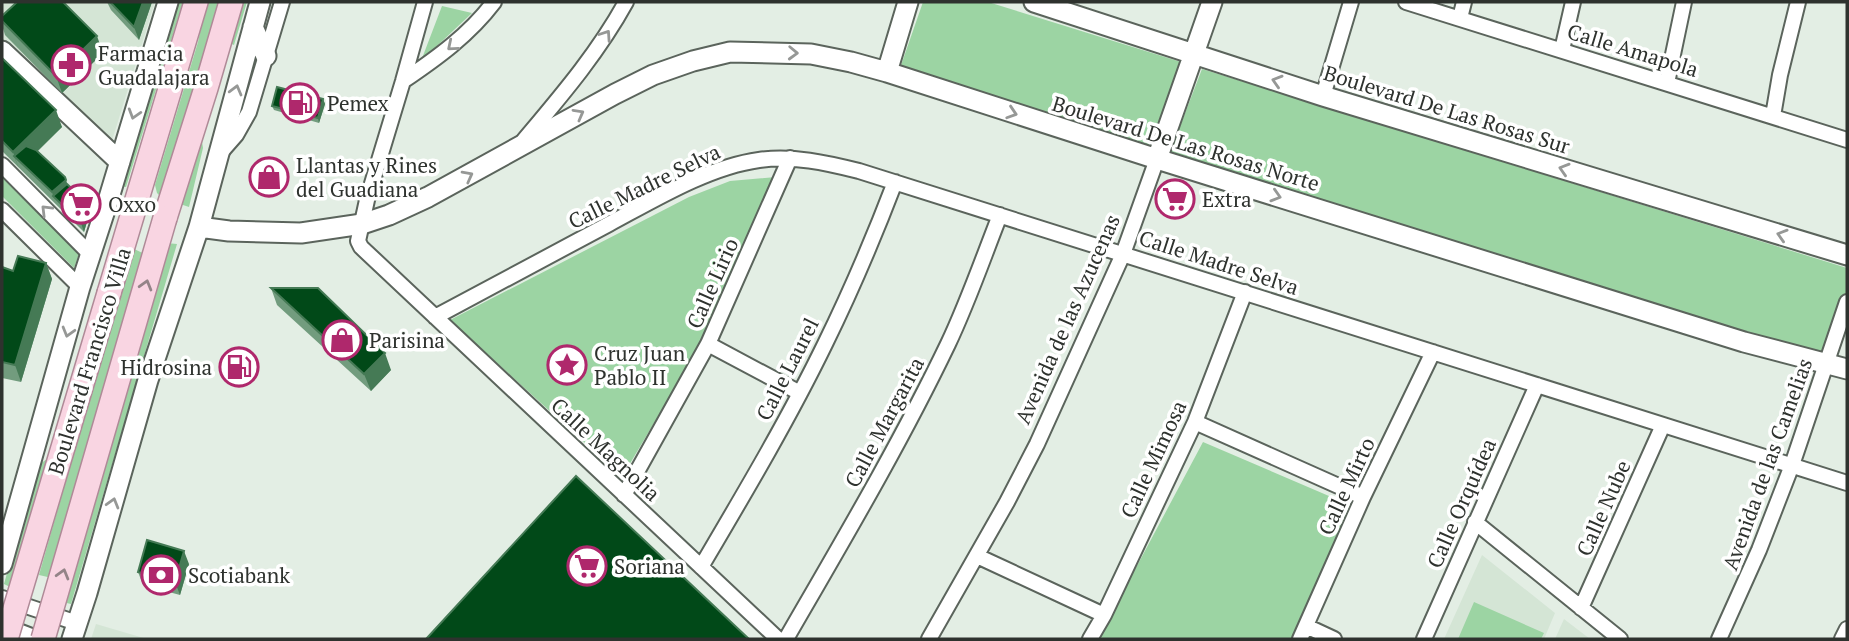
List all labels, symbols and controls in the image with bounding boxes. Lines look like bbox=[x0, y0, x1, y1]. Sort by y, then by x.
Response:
street label: Calle Amapola bbox=[1564, 17, 1702, 83]
one-way arrow bbox=[598, 30, 610, 43]
one-way arrow bbox=[448, 38, 461, 50]
place label: Farmacia Guadalajara bbox=[98, 39, 210, 91]
pharmacy icon: Farmacia Guadalajara bbox=[50, 44, 92, 86]
one-way arrow bbox=[788, 46, 799, 61]
street label: Boulevard De Las Rosas Sur bbox=[1321, 58, 1573, 160]
one-way arrow bbox=[1271, 75, 1283, 89]
fuel station icon: Pemex bbox=[279, 82, 321, 124]
one-way arrow bbox=[228, 85, 242, 97]
place label: Pemex bbox=[327, 89, 389, 117]
street label: Boulevard De Las Rosas Norte bbox=[1049, 89, 1323, 197]
one-way arrow bbox=[1006, 104, 1018, 119]
one-way arrow bbox=[128, 108, 143, 120]
one-way arrow bbox=[571, 109, 584, 122]
street label: Calle Madre Selva bbox=[563, 137, 725, 235]
place label: Llantas y Rines del Guadiana bbox=[296, 151, 437, 203]
shop icon: Llantas y Rines del Guadiana bbox=[248, 156, 290, 198]
one-way arrow bbox=[1559, 163, 1571, 177]
one-way arrow bbox=[461, 170, 474, 184]
supermarket icon: Extra bbox=[1154, 178, 1196, 220]
supermarket icon: Oxxo bbox=[60, 183, 102, 225]
place label: Extra bbox=[1202, 185, 1252, 213]
one-way arrow bbox=[1269, 187, 1281, 202]
place label: Oxxo bbox=[108, 190, 156, 218]
one-way arrow bbox=[42, 205, 55, 218]
street label: Avenida de las Azucenas bbox=[1008, 210, 1126, 428]
street label: Calle Madre Selva bbox=[1136, 223, 1303, 301]
one-way arrow bbox=[1776, 229, 1788, 244]
street label: Calle Lirio bbox=[680, 233, 744, 333]
street label: Boulevard Francisco Villa bbox=[41, 244, 137, 478]
one-way arrow bbox=[138, 279, 153, 291]
street label: Calle Laurel bbox=[749, 313, 825, 425]
shop icon: Parisina bbox=[321, 319, 363, 361]
one-way arrow bbox=[61, 325, 76, 337]
place label: Parisina bbox=[369, 326, 445, 354]
place label: Cruz Juan Pablo II bbox=[594, 339, 686, 391]
place icon: Cruz Juan Pablo II bbox=[546, 344, 588, 386]
fuel station icon: Hidrosina bbox=[218, 346, 260, 388]
street label: Calle Margarita bbox=[838, 352, 930, 492]
place label: Hidrosina bbox=[121, 353, 212, 381]
street label: Avenida de las Camelias bbox=[1716, 354, 1818, 574]
street label: Calle Magnolia bbox=[545, 391, 667, 507]
street label: Calle Mimosa bbox=[1114, 395, 1193, 522]
street label: Calle Mirto bbox=[1311, 433, 1381, 539]
street label: Calle Orquídea bbox=[1420, 434, 1502, 572]
street label: Calle Nube bbox=[1569, 456, 1637, 560]
one-way arrow bbox=[104, 498, 119, 510]
supermarket icon: Soriana bbox=[566, 545, 608, 587]
place label: Soriana bbox=[614, 552, 685, 580]
bank icon: Scotiabank bbox=[140, 554, 182, 596]
place label: Scotiabank bbox=[188, 561, 290, 589]
one-way arrow bbox=[54, 568, 69, 580]

